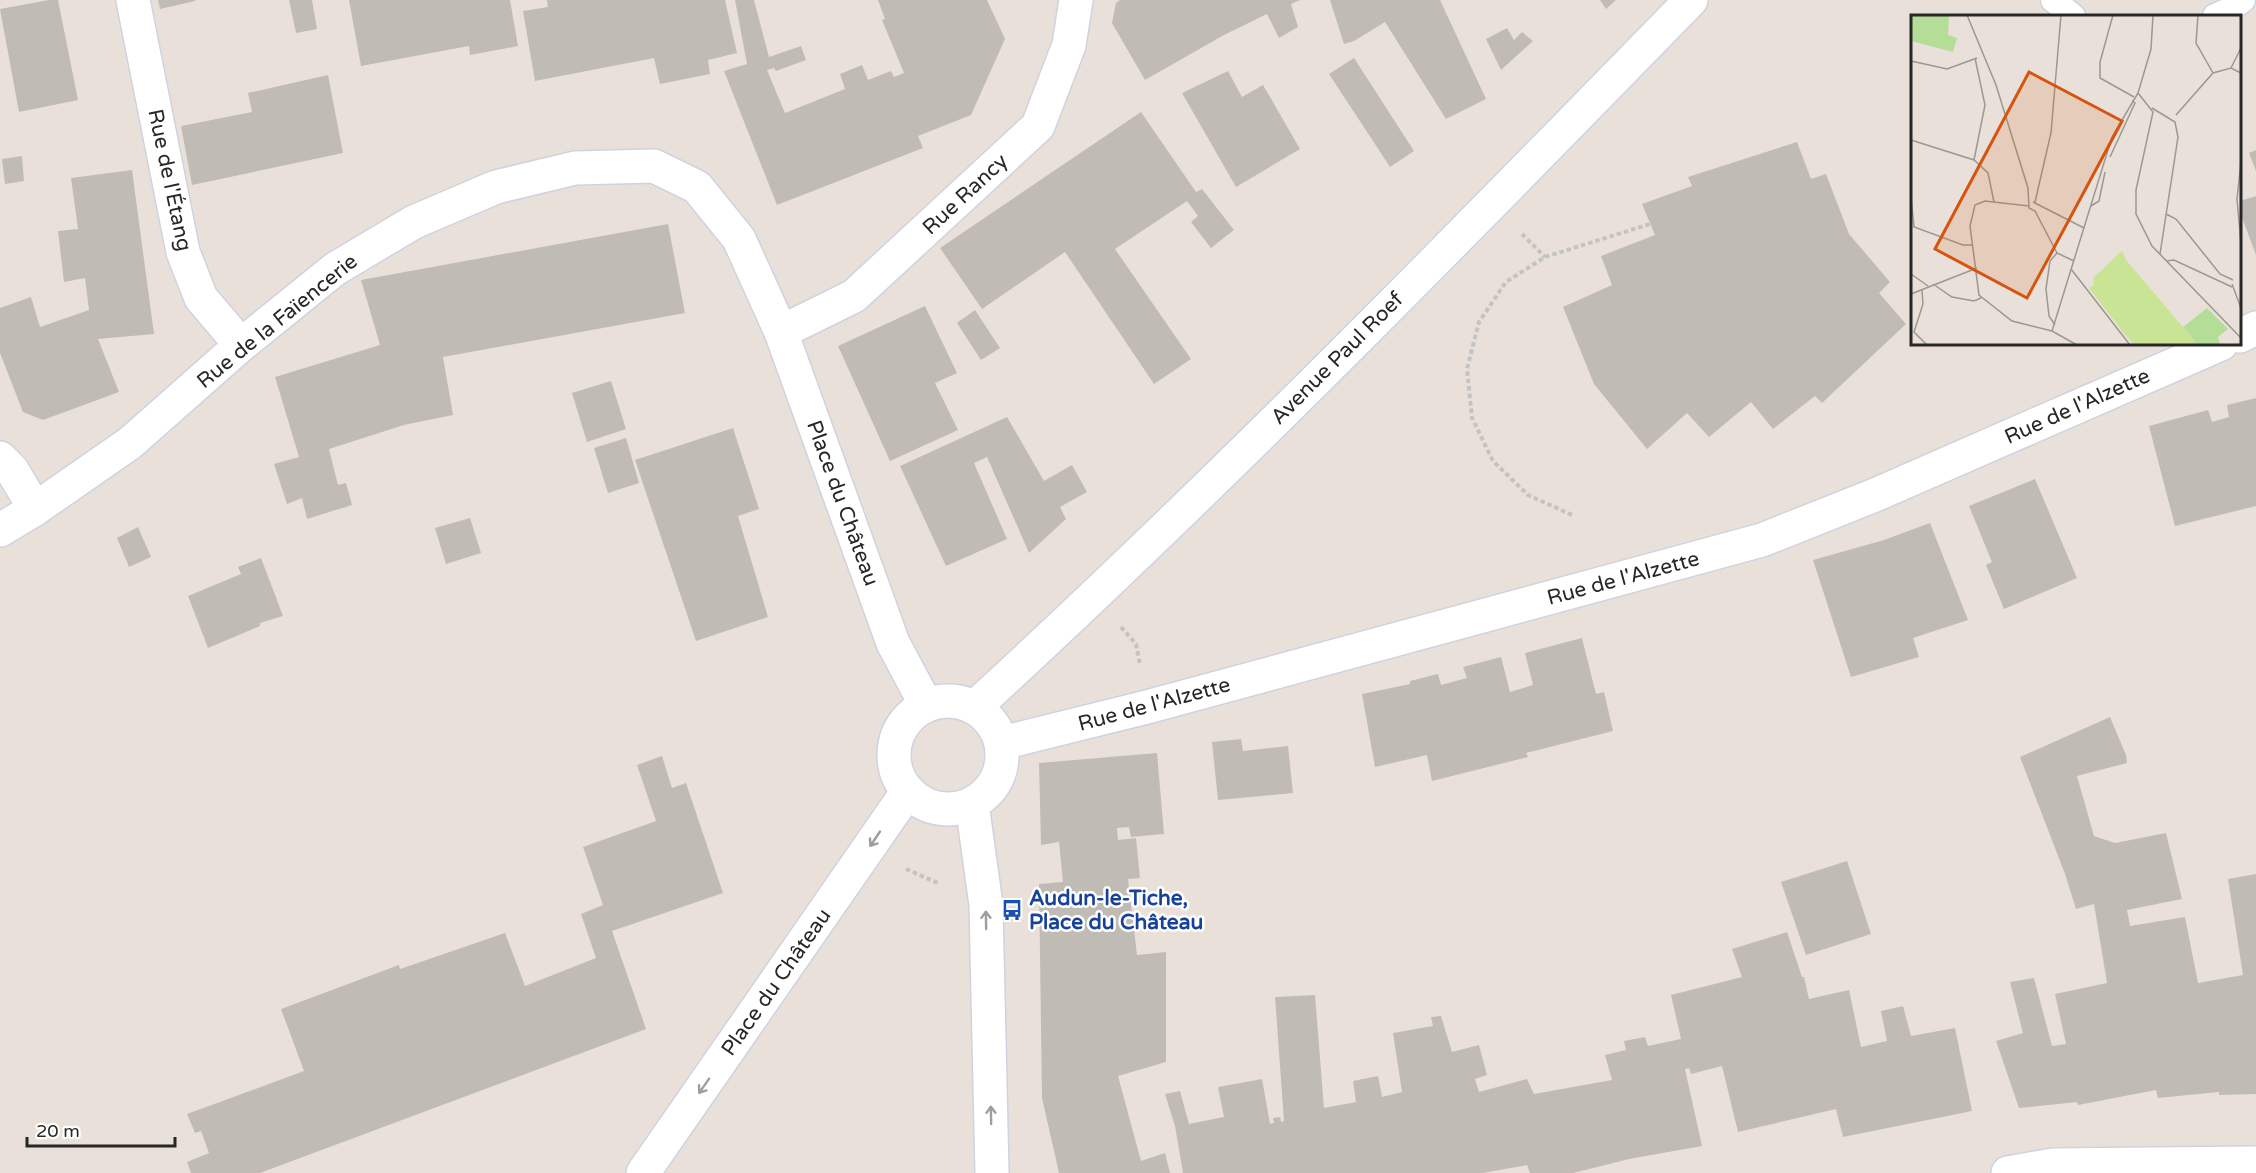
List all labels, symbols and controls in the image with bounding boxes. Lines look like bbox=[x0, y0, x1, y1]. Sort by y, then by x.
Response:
inset map bbox=[1911, 15, 2241, 345]
street label: Rue de l'Étang bbox=[142, 107, 197, 253]
street label: Rue Rancy bbox=[918, 149, 1013, 240]
street label: Rue de la Faïencerie bbox=[192, 249, 363, 394]
street label: Avenue Paul Roef bbox=[1266, 287, 1409, 430]
street label: Rue de l'Alzette bbox=[2001, 363, 2154, 450]
street label: Place du Château bbox=[801, 417, 884, 589]
street label: Rue de l'Alzette bbox=[1544, 546, 1702, 611]
street label: Rue de l'Alzette bbox=[1075, 672, 1233, 737]
one-way arrow bbox=[869, 831, 881, 847]
place label: Audun-le-Tiche, Place du Château bbox=[1029, 886, 1203, 935]
bus stop icon: Audun-le-Tiche, Place du Château bbox=[1000, 898, 1024, 922]
street label: Place du Château bbox=[716, 904, 837, 1061]
one-way arrow bbox=[981, 910, 992, 930]
one-way arrow bbox=[698, 1077, 710, 1093]
one-way arrow bbox=[985, 1105, 997, 1125]
scale bar bbox=[27, 1110, 176, 1148]
text: 20 m bbox=[36, 1120, 80, 1142]

